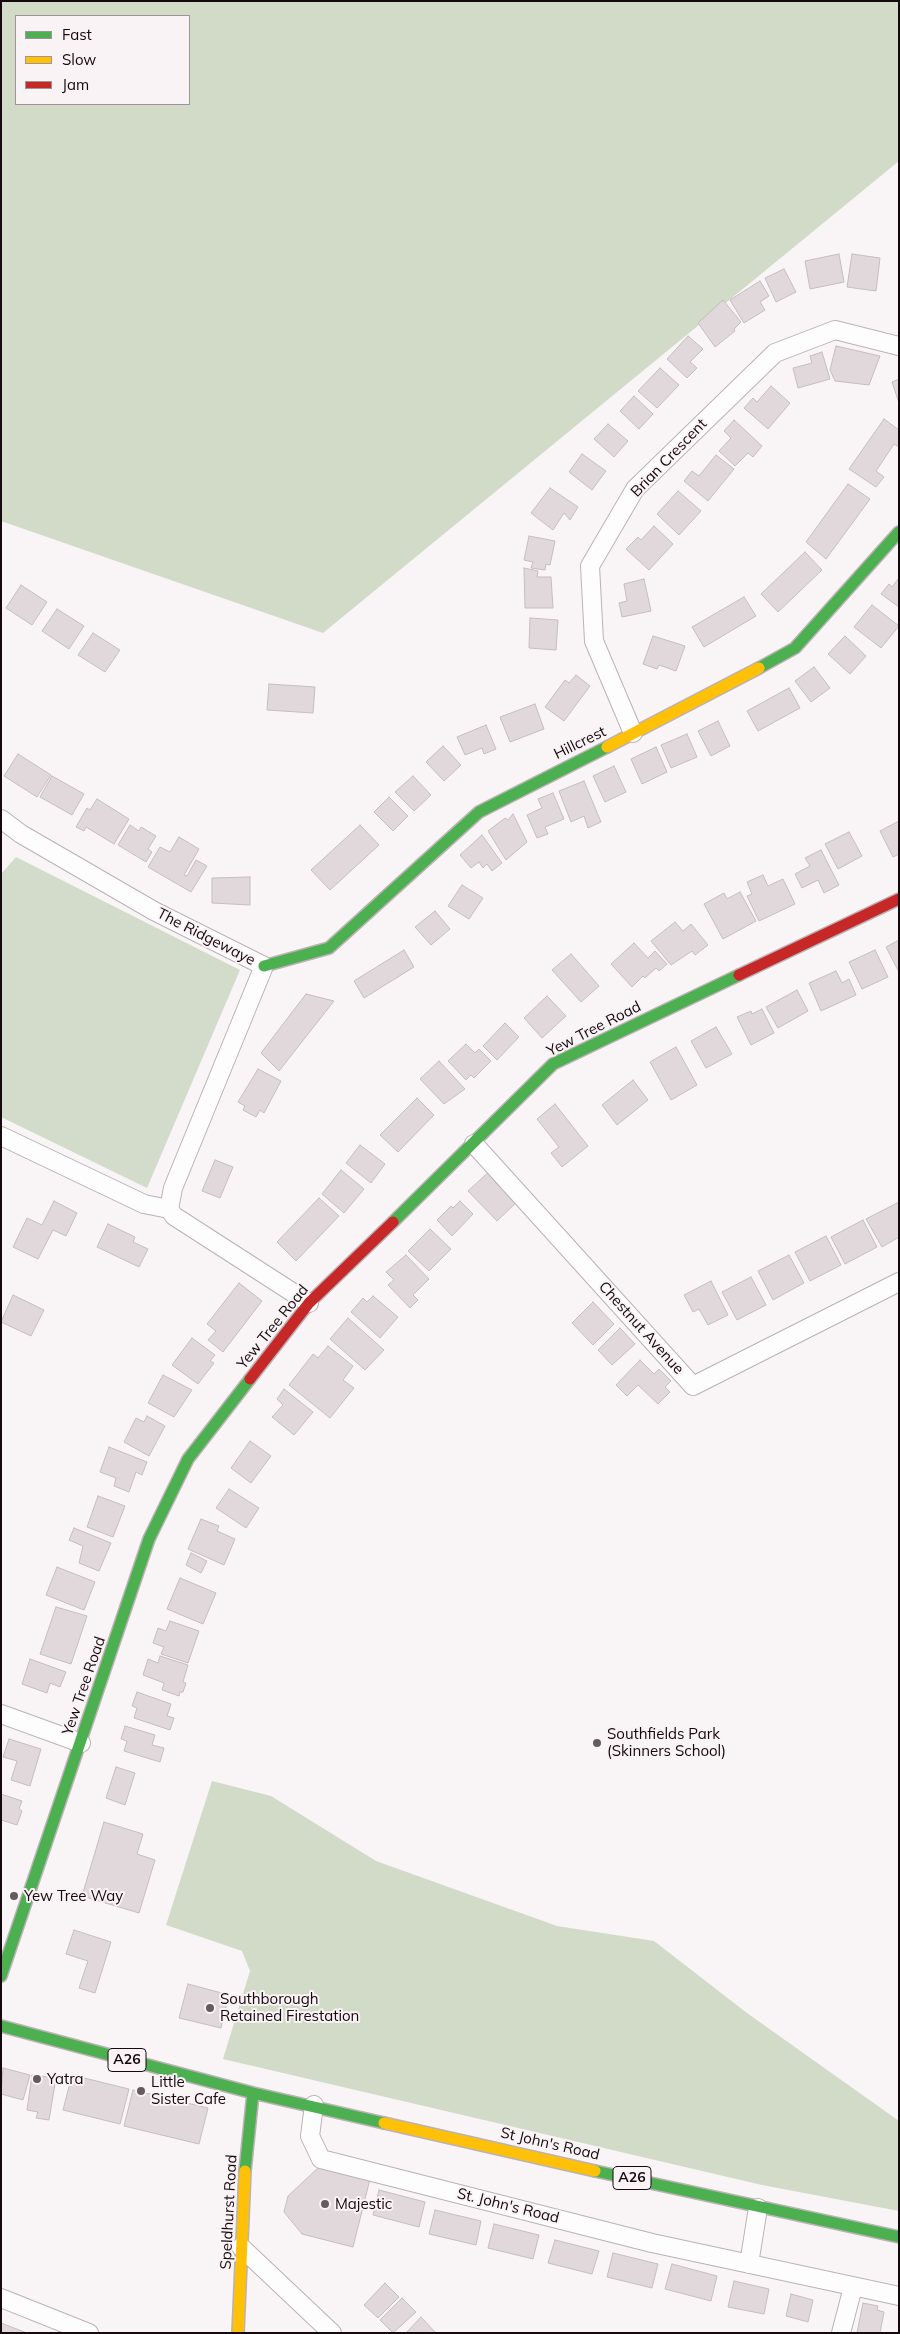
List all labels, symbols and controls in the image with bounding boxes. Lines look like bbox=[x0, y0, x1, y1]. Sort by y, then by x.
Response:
legend bbox=[15, 15, 190, 105]
text: Fast bbox=[62, 25, 92, 44]
text: Slow bbox=[62, 50, 96, 69]
text: Jam bbox=[62, 75, 89, 94]
street label: Brian Crescent bbox=[627, 415, 711, 501]
street label: Hillcrest bbox=[551, 723, 609, 763]
street label: The Ridgewaye bbox=[154, 905, 258, 969]
street label: Yew Tree Road bbox=[544, 998, 644, 1060]
street label: Chestnut Avenue bbox=[595, 1278, 687, 1378]
street label: Yew Tree Road bbox=[234, 1281, 312, 1373]
street label: Yew Tree Road bbox=[59, 1634, 109, 1738]
place label: Southfields Park (Skinners School) bbox=[607, 1725, 726, 1760]
marker: Southfields Park (Skinners School) bbox=[591, 1737, 603, 1749]
place label: Yew Tree Way bbox=[24, 1887, 123, 1905]
marker: Yew Tree Way bbox=[8, 1890, 20, 1902]
place label: Southborough Retained Firestation bbox=[220, 1990, 359, 2025]
marker: Southborough Retained Firestation bbox=[204, 2002, 216, 2014]
road number: A26 bbox=[108, 2048, 146, 2072]
place label: Yatra bbox=[47, 2070, 84, 2088]
marker: Yatra bbox=[31, 2073, 43, 2085]
place label: Little Sister Cafe bbox=[151, 2073, 226, 2108]
marker: Little Sister Cafe bbox=[135, 2085, 147, 2097]
street label: St John's Road bbox=[499, 2124, 601, 2164]
street label: Speldhurst Road bbox=[217, 2154, 241, 2270]
road number: A26 bbox=[613, 2166, 651, 2190]
street label: St. John's Road bbox=[455, 2185, 561, 2227]
place label: Majestic bbox=[335, 2195, 392, 2213]
marker: Majestic bbox=[319, 2198, 331, 2210]

